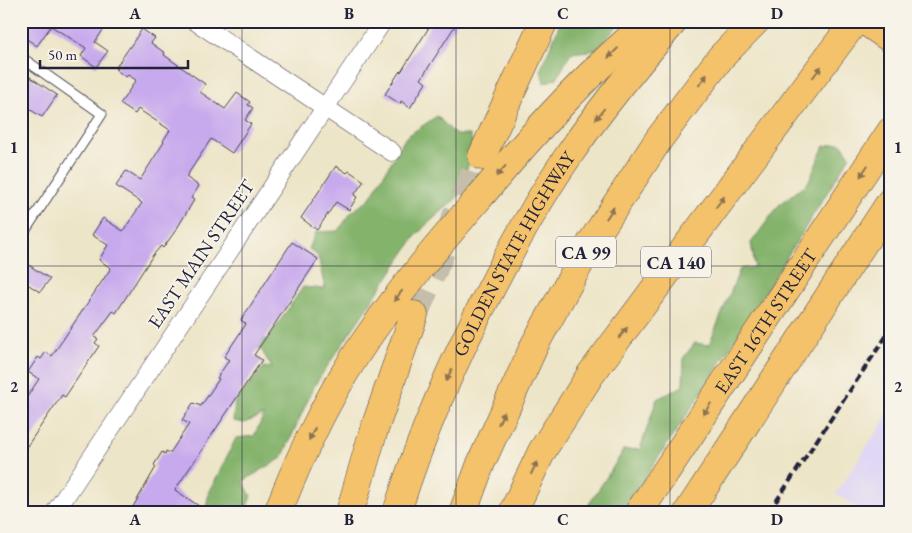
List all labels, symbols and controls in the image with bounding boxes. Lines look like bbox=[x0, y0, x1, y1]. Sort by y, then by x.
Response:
text: A bbox=[128, 3, 141, 24]
text: B bbox=[344, 3, 354, 24]
text: C bbox=[557, 3, 569, 24]
text: D bbox=[771, 3, 783, 24]
scale bar bbox=[40, 38, 188, 70]
text: 50 m bbox=[48, 45, 77, 64]
one-way arrow bbox=[608, 47, 620, 59]
one-way arrow bbox=[812, 65, 822, 79]
one-way arrow bbox=[698, 74, 709, 87]
one-way arrow bbox=[594, 107, 605, 120]
text: 1 bbox=[10, 137, 18, 158]
text: 1 bbox=[894, 137, 902, 158]
street label: GOLDEN STATE HIGHWAY bbox=[447, 145, 581, 360]
one-way arrow bbox=[496, 164, 507, 177]
one-way arrow bbox=[859, 165, 869, 178]
street label: EAST MAIN STREET bbox=[142, 175, 260, 333]
one-way arrow bbox=[715, 196, 726, 209]
one-way arrow bbox=[606, 206, 615, 220]
road number: CA 99 bbox=[556, 236, 616, 268]
street label: EAST 16TH STREET bbox=[708, 244, 822, 398]
road number: CA 140 bbox=[641, 246, 711, 278]
one-way arrow bbox=[393, 289, 403, 303]
one-way arrow bbox=[618, 326, 629, 339]
one-way arrow bbox=[445, 368, 453, 382]
text: 2 bbox=[10, 376, 19, 397]
text: 2 bbox=[894, 376, 903, 397]
one-way arrow bbox=[702, 402, 712, 416]
one-way arrow bbox=[497, 411, 505, 425]
one-way arrow bbox=[308, 427, 316, 441]
one-way arrow bbox=[530, 461, 538, 475]
text: A bbox=[128, 509, 141, 530]
text: B bbox=[344, 509, 354, 530]
text: C bbox=[557, 509, 569, 530]
text: D bbox=[771, 509, 783, 530]

